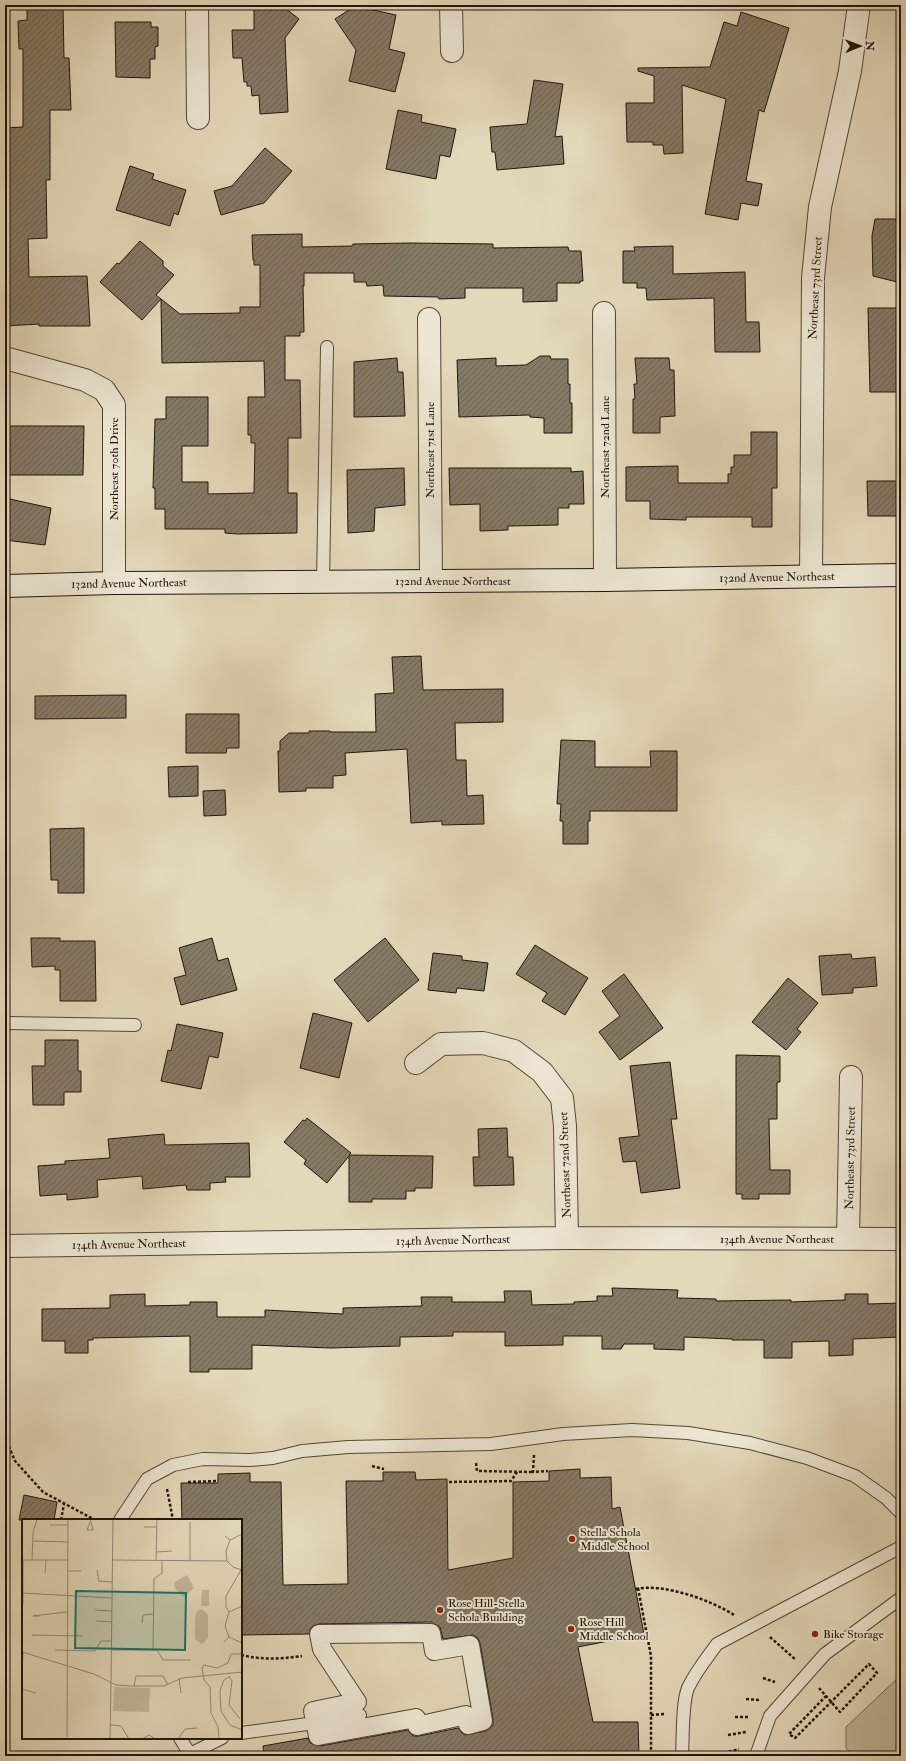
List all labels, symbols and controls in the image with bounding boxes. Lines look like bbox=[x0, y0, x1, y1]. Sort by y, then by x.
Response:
north arrow bbox=[840, 26, 880, 66]
text: N bbox=[863, 40, 876, 52]
street label: Northeast 73rd Street bbox=[805, 236, 826, 340]
street label: Northeast 72nd Lane bbox=[598, 396, 613, 498]
street label: Northeast 71st Lane bbox=[423, 402, 438, 498]
street label: Northeast 70th Drive bbox=[107, 417, 122, 521]
street label: 132nd Avenue Northeast bbox=[719, 569, 835, 586]
street label: 132nd Avenue Northeast bbox=[395, 574, 511, 589]
street label: 132nd Avenue Northeast bbox=[71, 575, 187, 592]
street label: Northeast 73rd Street bbox=[842, 1106, 859, 1210]
street label: Northeast 72nd Street bbox=[556, 1111, 575, 1218]
street label: 134th Avenue Northeast bbox=[396, 1232, 510, 1249]
street label: 134th Avenue Northeast bbox=[720, 1232, 834, 1247]
street label: 134th Avenue Northeast bbox=[72, 1236, 186, 1253]
inset map bbox=[22, 1519, 242, 1739]
place label: Stella Schola Middle School bbox=[580, 1525, 650, 1554]
marker: Stella Schola Middle School bbox=[567, 1534, 577, 1544]
place label: Rose Hill-Stella Schola Building bbox=[448, 1596, 526, 1625]
marker: Rose Hill-Stella Schola Building bbox=[435, 1605, 445, 1615]
place label: Rose Hill Middle School bbox=[579, 1615, 649, 1644]
marker: Rose Hill Middle School bbox=[566, 1624, 576, 1634]
place label: Bike Storage bbox=[823, 1627, 884, 1642]
marker: Bike Storage bbox=[810, 1629, 820, 1639]

